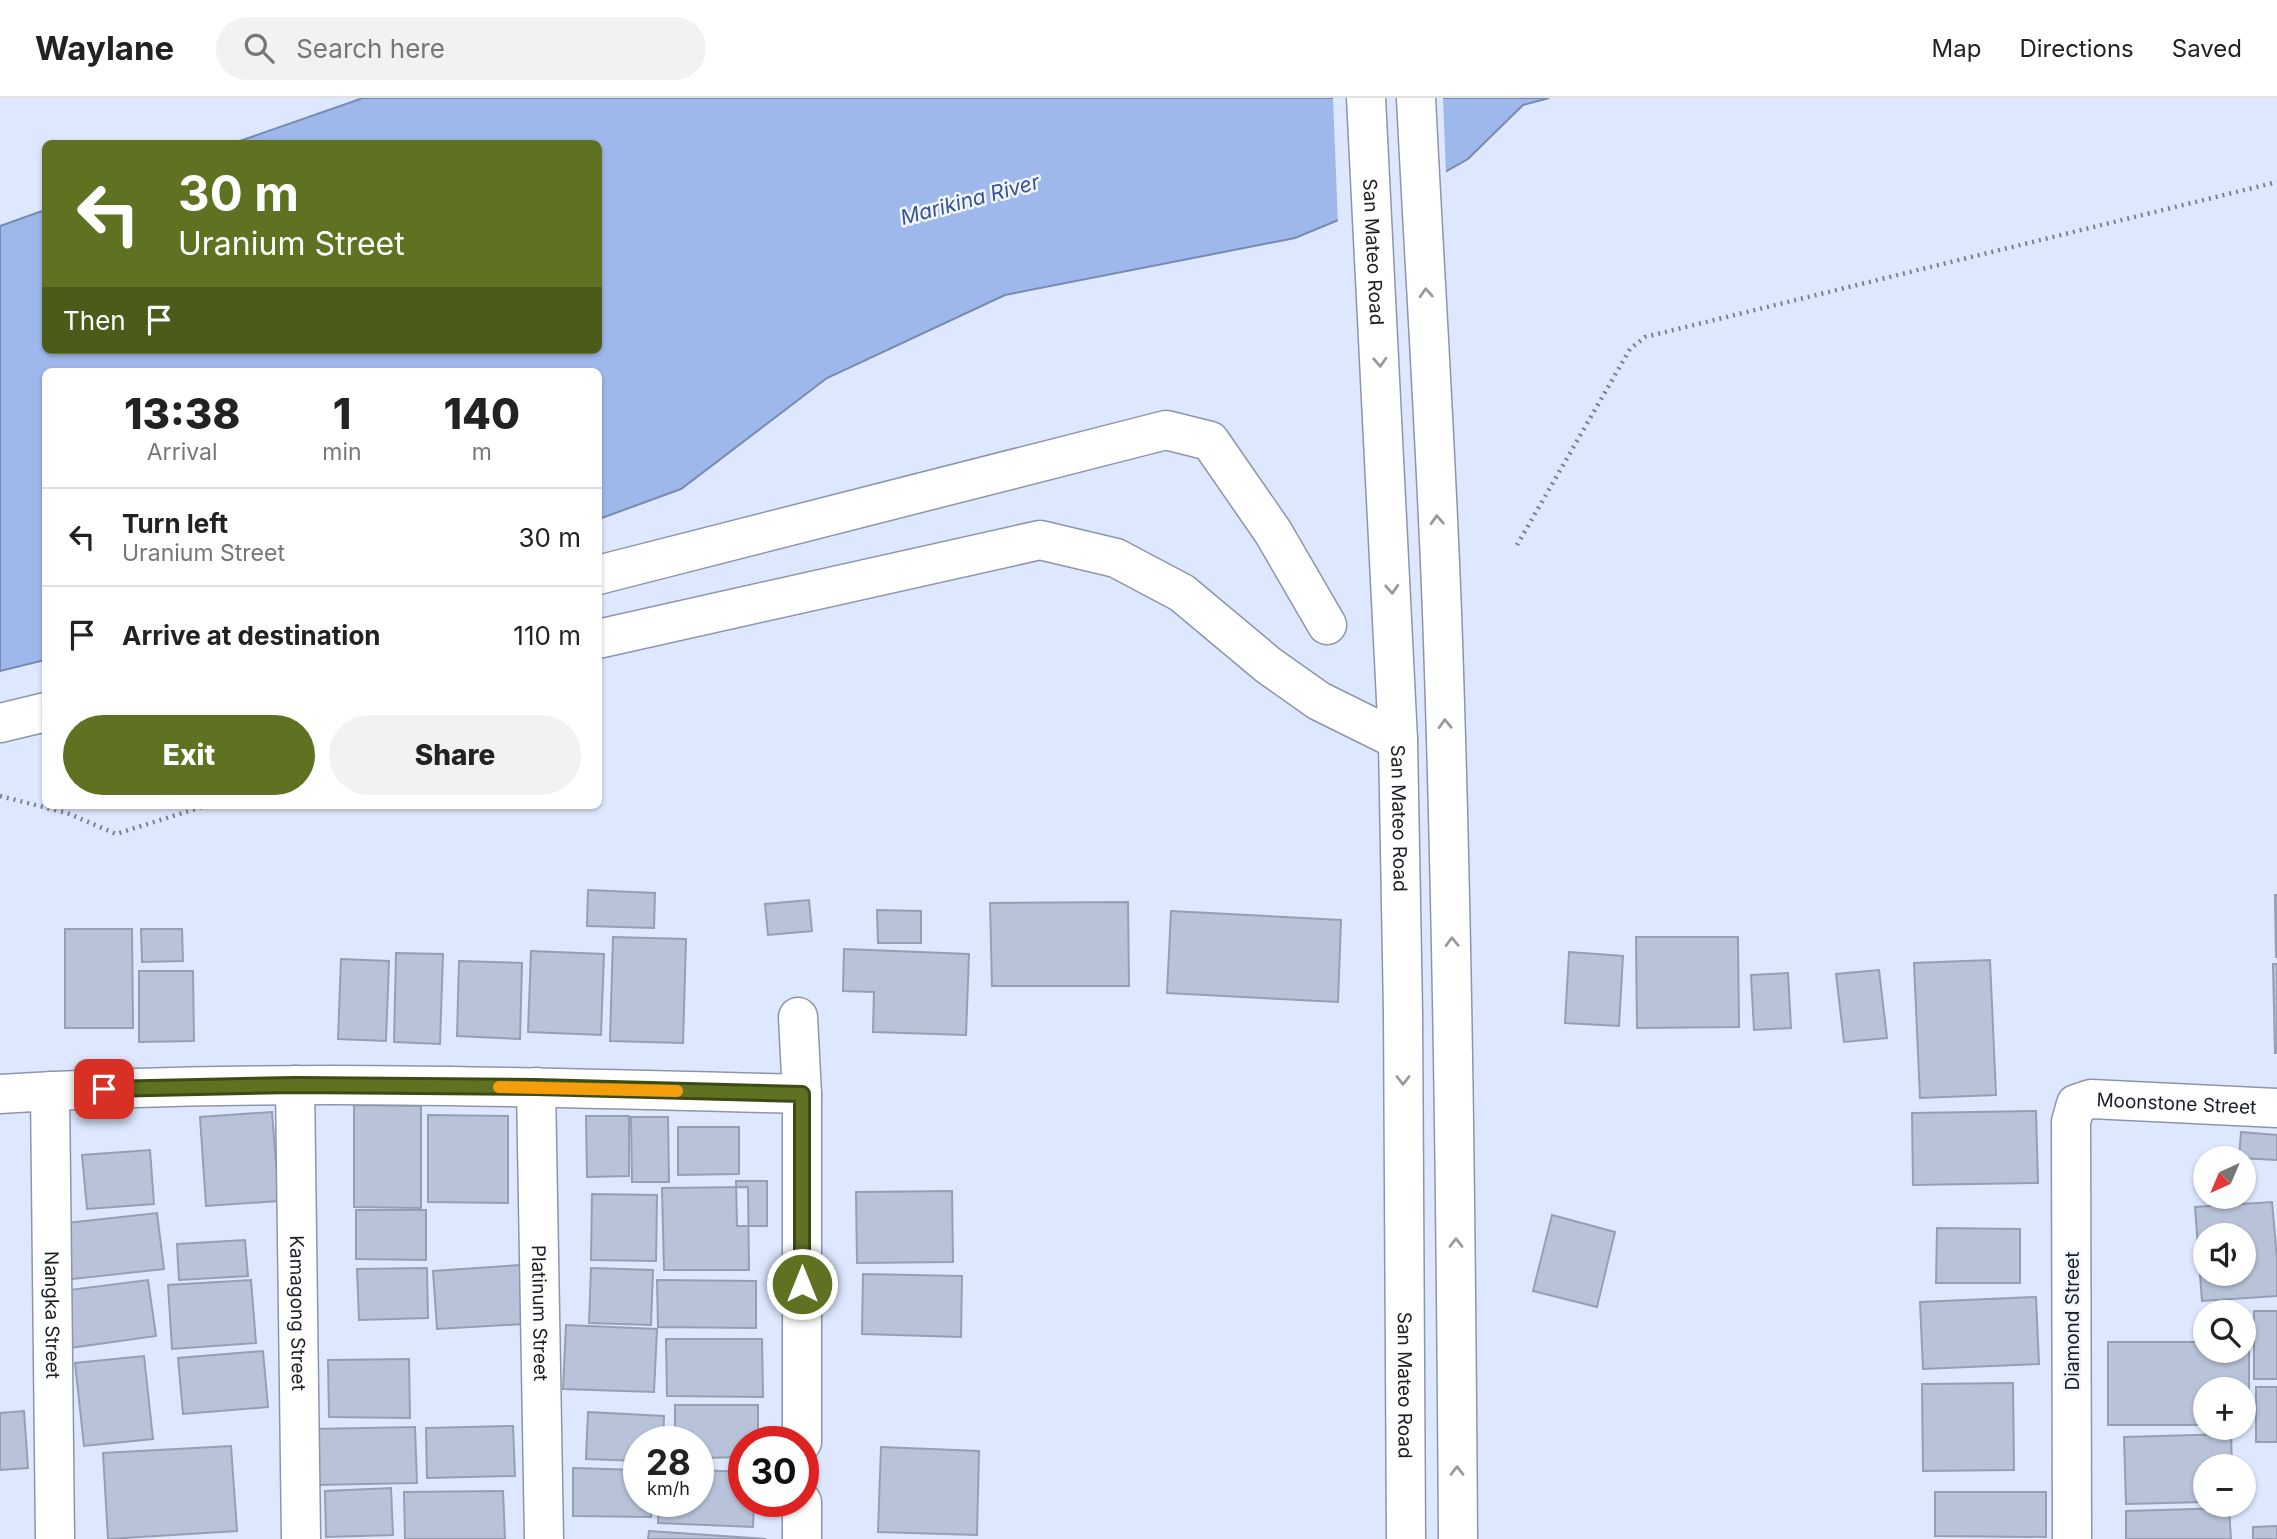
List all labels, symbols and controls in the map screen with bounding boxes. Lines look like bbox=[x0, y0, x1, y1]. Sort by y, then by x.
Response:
search box bbox=[216, 17, 706, 80]
text: Waylane bbox=[35, 28, 174, 68]
icon: search bbox=[240, 29, 278, 67]
text: Search here bbox=[296, 33, 445, 64]
text: Map bbox=[1932, 34, 1981, 63]
text: Directions bbox=[2019, 34, 2134, 63]
text: Saved bbox=[2172, 34, 2242, 63]
text: 30 m bbox=[178, 164, 299, 223]
icon: left bbox=[63, 168, 154, 259]
water label: Marikina River bbox=[898, 169, 1043, 230]
street label: San Mateo Road bbox=[1358, 178, 1388, 326]
text: Uranium Street bbox=[178, 224, 405, 263]
one-way arrow bbox=[1418, 287, 1433, 298]
icon: arrive bbox=[140, 301, 178, 339]
text: Then bbox=[63, 305, 126, 336]
one-way arrow bbox=[1372, 357, 1387, 368]
text: 13:38 bbox=[124, 388, 240, 439]
text: 1 bbox=[333, 388, 351, 439]
text: 140 bbox=[444, 388, 520, 439]
text: Arrival bbox=[147, 438, 218, 466]
text: min bbox=[322, 438, 362, 466]
text: m bbox=[472, 438, 492, 466]
text: Turn left bbox=[122, 508, 228, 539]
one-way arrow bbox=[1430, 515, 1445, 526]
icon: left bbox=[63, 518, 101, 556]
text: 30 m bbox=[518, 522, 581, 553]
text: Uranium Street bbox=[122, 539, 285, 567]
one-way arrow bbox=[1384, 584, 1399, 595]
icon: arrive bbox=[63, 616, 101, 654]
text: Arrive at destination bbox=[122, 620, 381, 651]
text: 110 m bbox=[513, 620, 581, 651]
button: Exit bbox=[63, 715, 315, 795]
button: Share bbox=[329, 715, 581, 795]
one-way arrow bbox=[1438, 718, 1453, 729]
street label: San Mateo Road bbox=[1386, 745, 1412, 892]
one-way arrow bbox=[1444, 937, 1459, 948]
pin bbox=[74, 1059, 134, 1119]
icon: arrive bbox=[85, 1070, 123, 1108]
one-way arrow bbox=[1395, 1075, 1411, 1086]
street label: Moonstone Street bbox=[2096, 1088, 2257, 1119]
north arrow bbox=[2193, 1146, 2256, 1209]
map controls bbox=[2193, 1146, 2256, 1517]
button: sound bbox=[2193, 1223, 2256, 1286]
street label: Kamagong Street bbox=[285, 1235, 310, 1391]
one-way arrow bbox=[1448, 1238, 1464, 1248]
street label: Platinum Street bbox=[527, 1245, 552, 1381]
position arrow bbox=[765, 1247, 839, 1321]
street label: Nangka Street bbox=[40, 1251, 64, 1379]
street label: Diamond Street bbox=[2061, 1252, 2084, 1390]
button: search bbox=[2193, 1300, 2256, 1363]
street label: San Mateo Road bbox=[1393, 1312, 1417, 1459]
button: + bbox=[2193, 1377, 2256, 1440]
speed limit sign: 30 bbox=[728, 1426, 819, 1517]
text: 28 bbox=[646, 1441, 691, 1483]
button: − bbox=[2193, 1454, 2256, 1517]
one-way arrow bbox=[1450, 1465, 1465, 1476]
text: km/h bbox=[647, 1478, 690, 1499]

